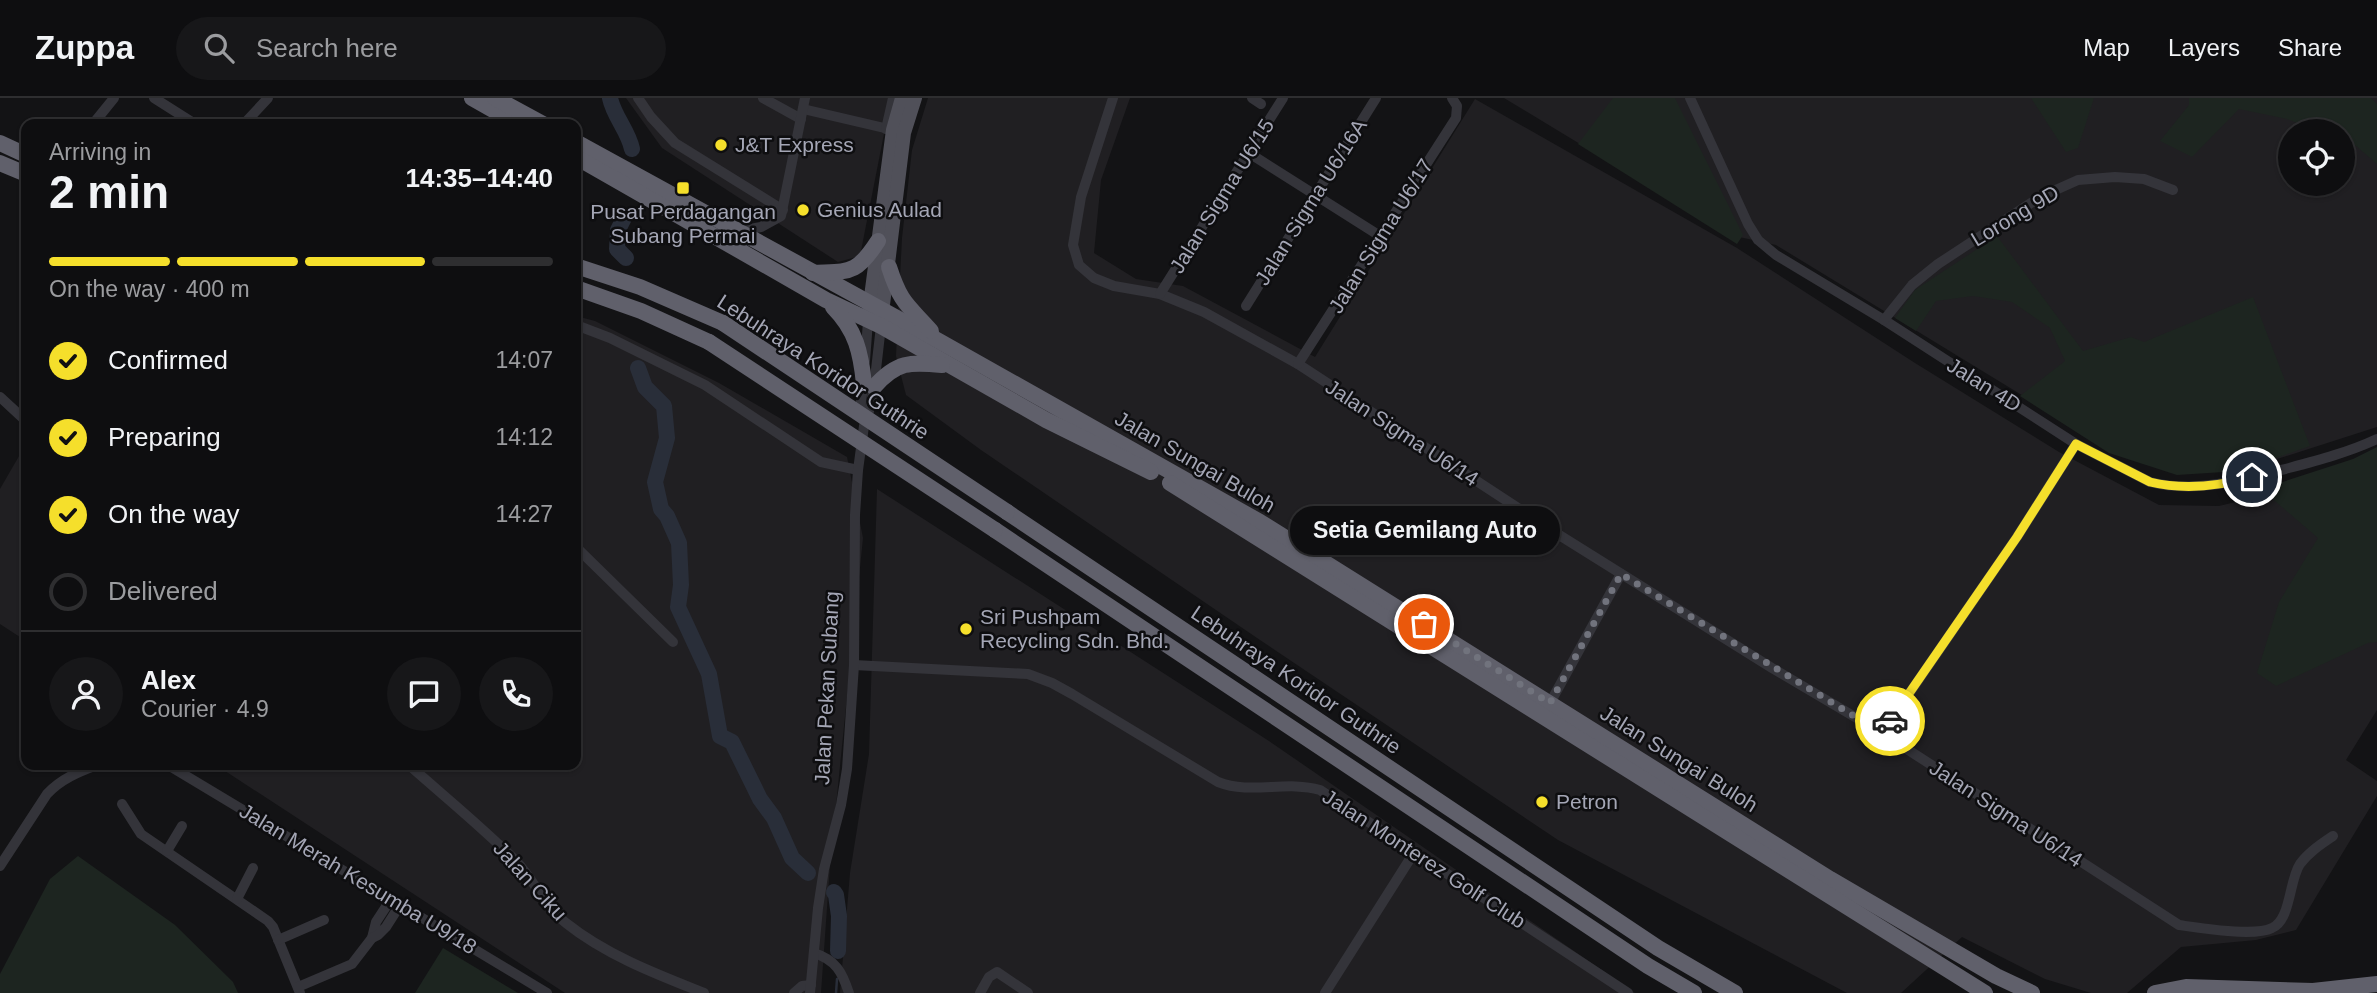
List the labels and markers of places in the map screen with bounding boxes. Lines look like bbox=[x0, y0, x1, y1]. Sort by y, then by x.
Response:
place label: J&T Express bbox=[735, 133, 854, 156]
marker: J&T Express bbox=[713, 137, 729, 153]
marker: Pusat Perdagangan Subang Permai bbox=[675, 180, 691, 196]
place label: Genius Aulad bbox=[817, 198, 942, 221]
place label: Pusat Perdagangan Subang Permai bbox=[590, 200, 776, 247]
marker: Genius Aulad bbox=[795, 202, 811, 218]
pin bbox=[2222, 447, 2282, 507]
callout: Setia Gemilang Auto bbox=[1289, 505, 1559, 554]
pin bbox=[1394, 594, 1454, 654]
place label: Sri Pushpam Recycling Sdn. Bhd. bbox=[980, 605, 1169, 652]
marker: Sri Pushpam Recycling Sdn. Bhd. bbox=[958, 621, 974, 637]
place label: Petron bbox=[1556, 790, 1618, 813]
marker: Petron bbox=[1534, 794, 1550, 810]

